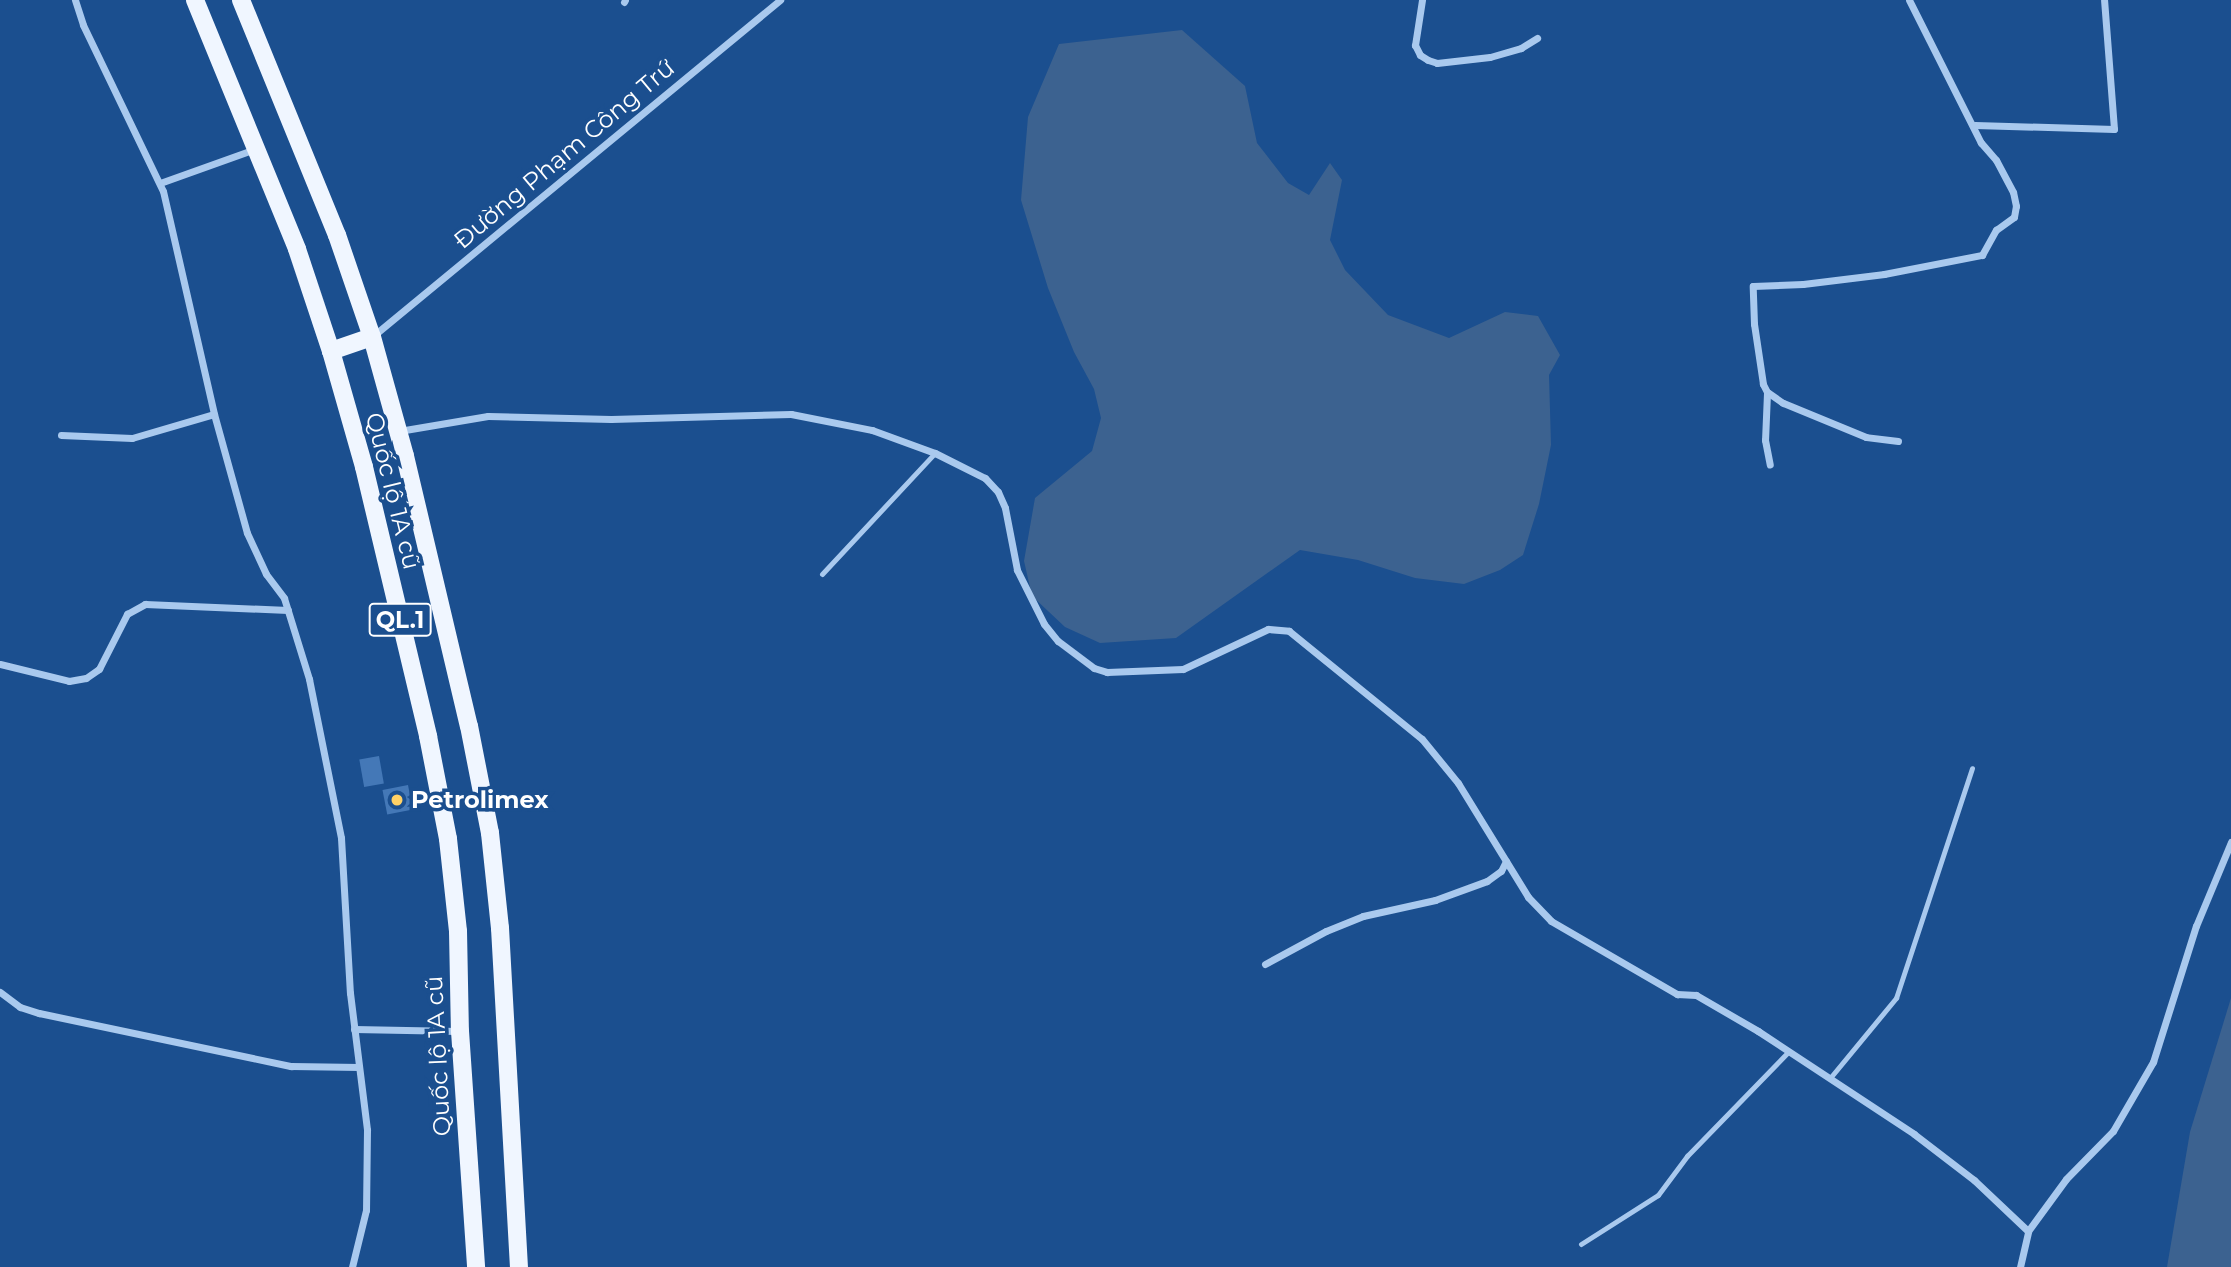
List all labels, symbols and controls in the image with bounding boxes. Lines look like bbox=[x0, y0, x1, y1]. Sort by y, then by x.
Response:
street label: Đường Phạm Công Trứ bbox=[448, 53, 680, 255]
street label: Quốc lộ 1A cũ bbox=[360, 410, 426, 572]
road number: QL.1 bbox=[368, 600, 432, 640]
place label: Petrolimex bbox=[411, 786, 549, 814]
marker: Petrolimex bbox=[389, 792, 405, 808]
street label: Quốc lộ 1A cũ bbox=[419, 975, 457, 1137]

